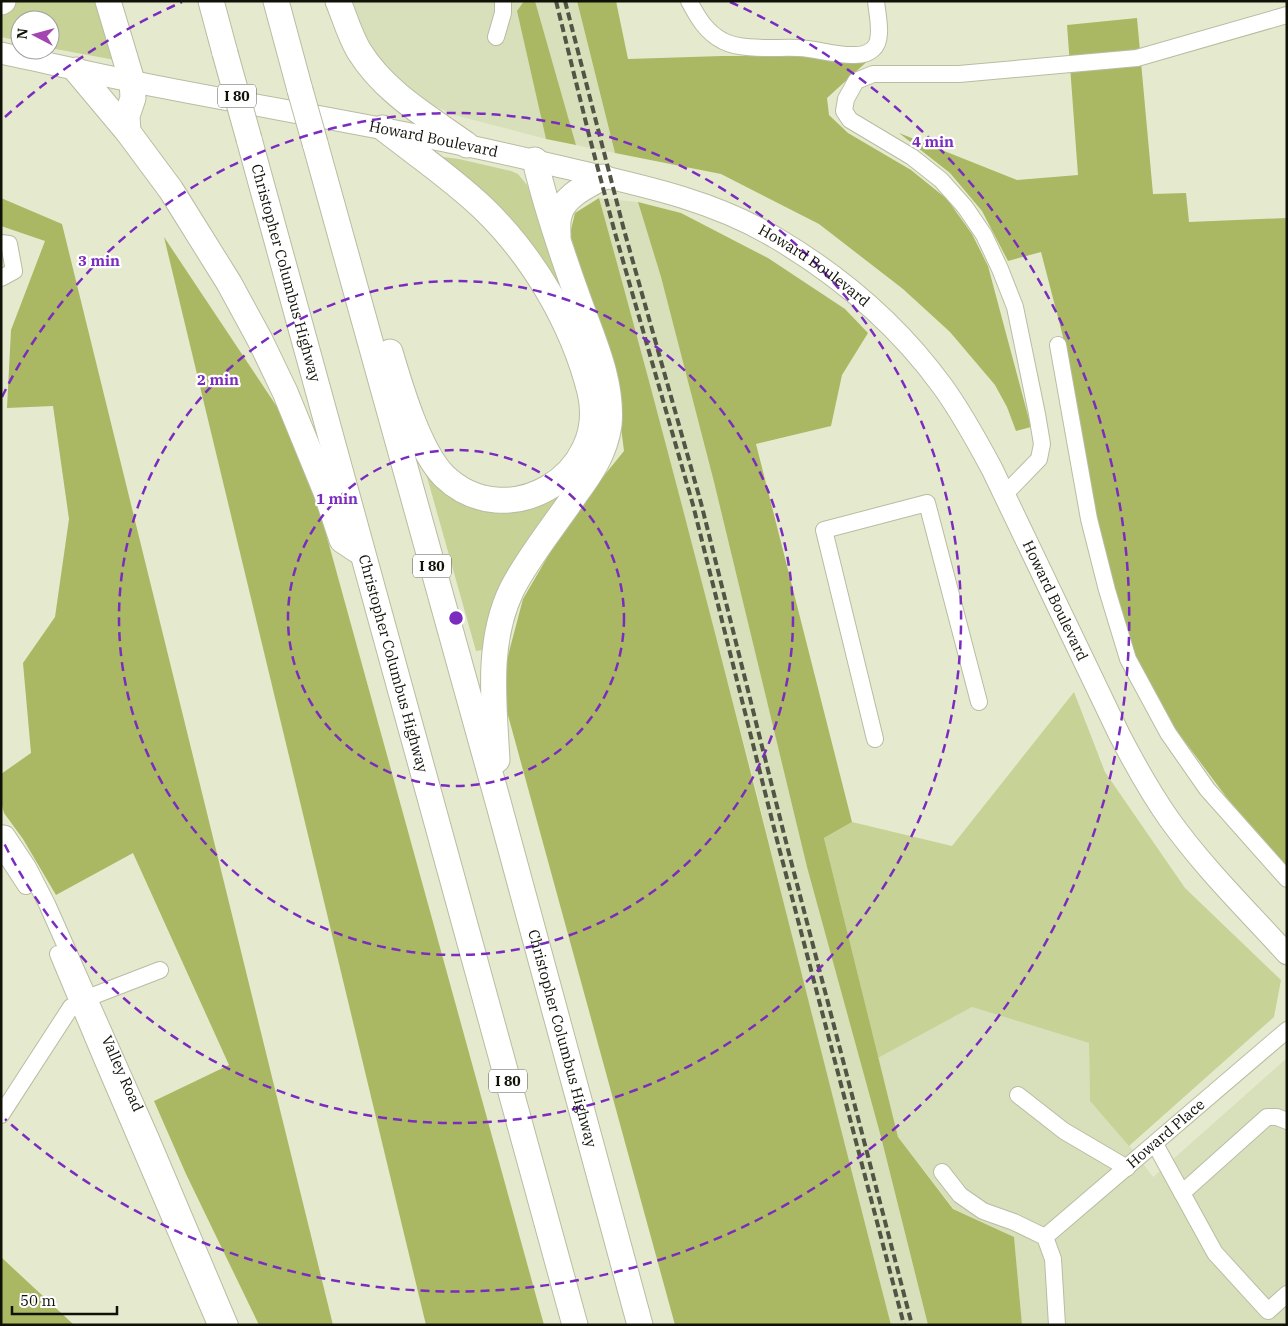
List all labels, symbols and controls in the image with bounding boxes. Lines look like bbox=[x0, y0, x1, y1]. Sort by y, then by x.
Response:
north arrow bbox=[10, 10, 60, 60]
text: N bbox=[13, 27, 32, 40]
road number: I 80 bbox=[218, 84, 256, 108]
street label: Howard Boulevard bbox=[367, 116, 500, 161]
text: 4 min bbox=[912, 132, 954, 151]
street label: Christopher Columbus Highway bbox=[247, 162, 325, 384]
street label: Howard Boulevard bbox=[755, 220, 874, 311]
text: 3 min bbox=[78, 251, 120, 270]
text: 2 min bbox=[197, 370, 239, 389]
text: 1 min bbox=[316, 489, 358, 508]
street label: Howard Boulevard bbox=[1019, 537, 1093, 664]
street label: Christopher Columbus Highway bbox=[355, 552, 433, 774]
road number: I 80 bbox=[413, 554, 451, 578]
centre of rings bbox=[447, 609, 465, 627]
street label: Christopher Columbus Highway bbox=[524, 927, 601, 1149]
street label: Valley Road bbox=[98, 1032, 148, 1115]
road number: I 80 bbox=[489, 1070, 527, 1092]
street label: Howard Place bbox=[1122, 1095, 1209, 1172]
scale bar bbox=[12, 1284, 118, 1316]
text: 50 m bbox=[20, 1291, 56, 1310]

